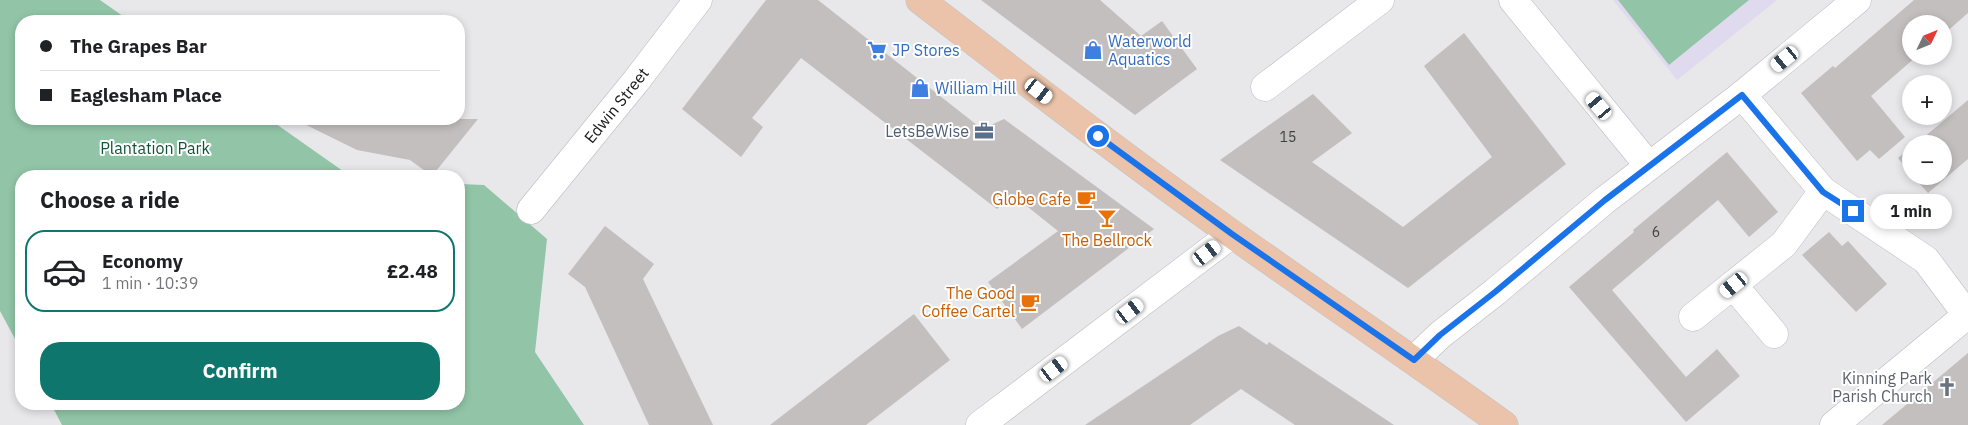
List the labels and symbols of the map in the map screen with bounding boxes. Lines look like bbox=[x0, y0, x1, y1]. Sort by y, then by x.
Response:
north arrow bbox=[1902, 15, 1952, 65]
place label: Waterworld Aquatics bbox=[1108, 31, 1192, 69]
supermarket icon: JP Stores bbox=[866, 39, 888, 61]
shop icon: Waterworld Aquatics bbox=[1082, 39, 1104, 61]
place label: JP Stores bbox=[892, 40, 960, 60]
car bbox=[1768, 44, 1801, 74]
street label: Edwin Street bbox=[580, 63, 653, 147]
car bbox=[1022, 76, 1055, 106]
shop icon: William Hill bbox=[909, 77, 931, 99]
place label: William Hill bbox=[935, 78, 1016, 98]
car bbox=[1583, 90, 1614, 122]
office icon: LetsBeWise bbox=[973, 120, 995, 142]
place label: LetsBeWise bbox=[885, 121, 969, 141]
route start bbox=[1087, 125, 1109, 147]
house number: 15 bbox=[1280, 128, 1296, 146]
park label: Plantation Park bbox=[100, 138, 210, 158]
cafe icon: Globe Cafe bbox=[1075, 188, 1097, 210]
place label: Globe Cafe bbox=[992, 189, 1071, 209]
callout: 1 min bbox=[1870, 194, 1953, 228]
route end bbox=[1842, 200, 1864, 222]
bar icon: The Bellrock bbox=[1096, 207, 1118, 229]
house number: 6 bbox=[1652, 223, 1660, 241]
place label: The Bellrock bbox=[1062, 230, 1153, 250]
car bbox=[1190, 238, 1223, 268]
car bbox=[1717, 270, 1750, 300]
place label: The Good Coffee Cartel bbox=[921, 283, 1015, 321]
cafe icon: The Good Coffee Cartel bbox=[1019, 291, 1041, 313]
car bbox=[1113, 296, 1146, 326]
car bbox=[1037, 354, 1070, 384]
place label: Kinning Park Parish Church bbox=[1832, 368, 1933, 406]
church icon: Kinning Park Parish Church bbox=[1936, 376, 1958, 398]

